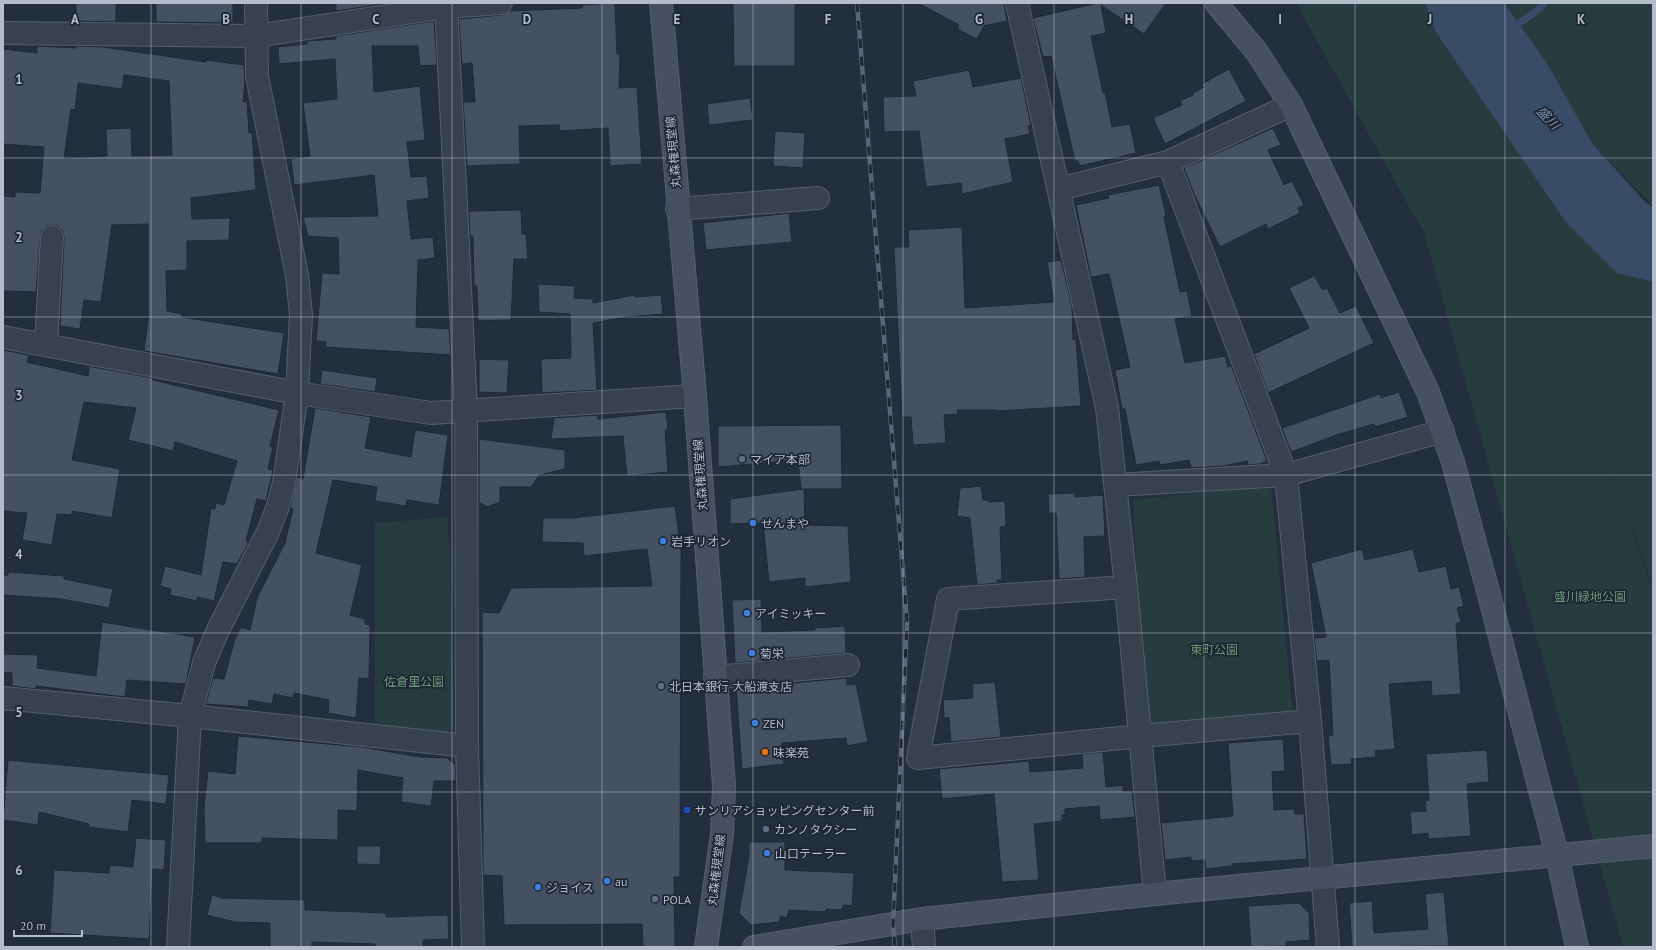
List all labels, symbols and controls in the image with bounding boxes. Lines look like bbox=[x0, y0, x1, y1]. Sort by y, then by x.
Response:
text: A bbox=[71, 11, 79, 28]
text: B bbox=[222, 11, 230, 28]
text: C bbox=[372, 11, 380, 28]
text: D bbox=[523, 11, 531, 28]
text: E bbox=[674, 11, 681, 28]
text: F bbox=[825, 11, 832, 28]
text: G bbox=[975, 11, 983, 28]
text: H bbox=[1125, 11, 1133, 28]
text: I bbox=[1278, 11, 1282, 28]
text: J bbox=[1427, 11, 1432, 28]
text: K bbox=[1577, 11, 1585, 28]
text: 1 bbox=[15, 71, 23, 88]
water label: 盛川 bbox=[1533, 103, 1564, 135]
street label: 丸森権現堂線 bbox=[662, 115, 684, 189]
text: 2 bbox=[15, 229, 23, 246]
text: 3 bbox=[15, 387, 23, 404]
street label: 丸森権現堂線 bbox=[690, 439, 710, 511]
place label: マイア本部 bbox=[750, 452, 810, 467]
marker: マイア本部 bbox=[737, 454, 747, 464]
place label: せんまや bbox=[761, 516, 809, 531]
marker: せんまや bbox=[748, 518, 758, 528]
place label: 岩手リオン bbox=[671, 534, 731, 549]
marker: 岩手リオン bbox=[658, 536, 668, 546]
text: 4 bbox=[15, 546, 23, 563]
park label: 盛川緑地公園 bbox=[1554, 589, 1626, 604]
place label: アイミッキー bbox=[755, 606, 826, 621]
marker: アイミッキー bbox=[742, 608, 752, 618]
park label: 東町公園 bbox=[1190, 642, 1238, 657]
place label: 菊栄 bbox=[760, 646, 784, 661]
marker: 菊栄 bbox=[747, 648, 757, 658]
park label: 佐倉里公園 bbox=[384, 674, 444, 689]
place label: 北日本銀行 大船渡支店 bbox=[669, 679, 792, 694]
marker: 北日本銀行 大船渡支店 bbox=[656, 681, 666, 691]
text: 5 bbox=[15, 704, 23, 721]
place label: ZEN bbox=[763, 716, 784, 731]
marker: ZEN bbox=[750, 718, 760, 728]
place label: 味楽苑 bbox=[773, 745, 809, 760]
marker: 味楽苑 bbox=[760, 747, 770, 757]
place label: サンリアショッピングセンター前 bbox=[695, 803, 875, 818]
marker: サンリアショッピングセンター前 bbox=[682, 805, 692, 815]
place label: カンノタクシー bbox=[774, 822, 857, 837]
marker: カンノタクシー bbox=[761, 824, 771, 834]
street label: 丸森権現堂線 bbox=[704, 833, 728, 907]
place label: 山口テーラー bbox=[775, 846, 847, 861]
marker: 山口テーラー bbox=[762, 848, 772, 858]
text: 6 bbox=[15, 862, 23, 879]
place label: au bbox=[615, 874, 627, 889]
marker: au bbox=[602, 876, 612, 886]
place label: ジョイス bbox=[546, 880, 594, 895]
marker: ジョイス bbox=[533, 882, 543, 892]
place label: POLA bbox=[663, 892, 691, 907]
marker: POLA bbox=[650, 894, 660, 904]
scale bar bbox=[14, 912, 82, 938]
text: 20 m bbox=[20, 918, 46, 933]

